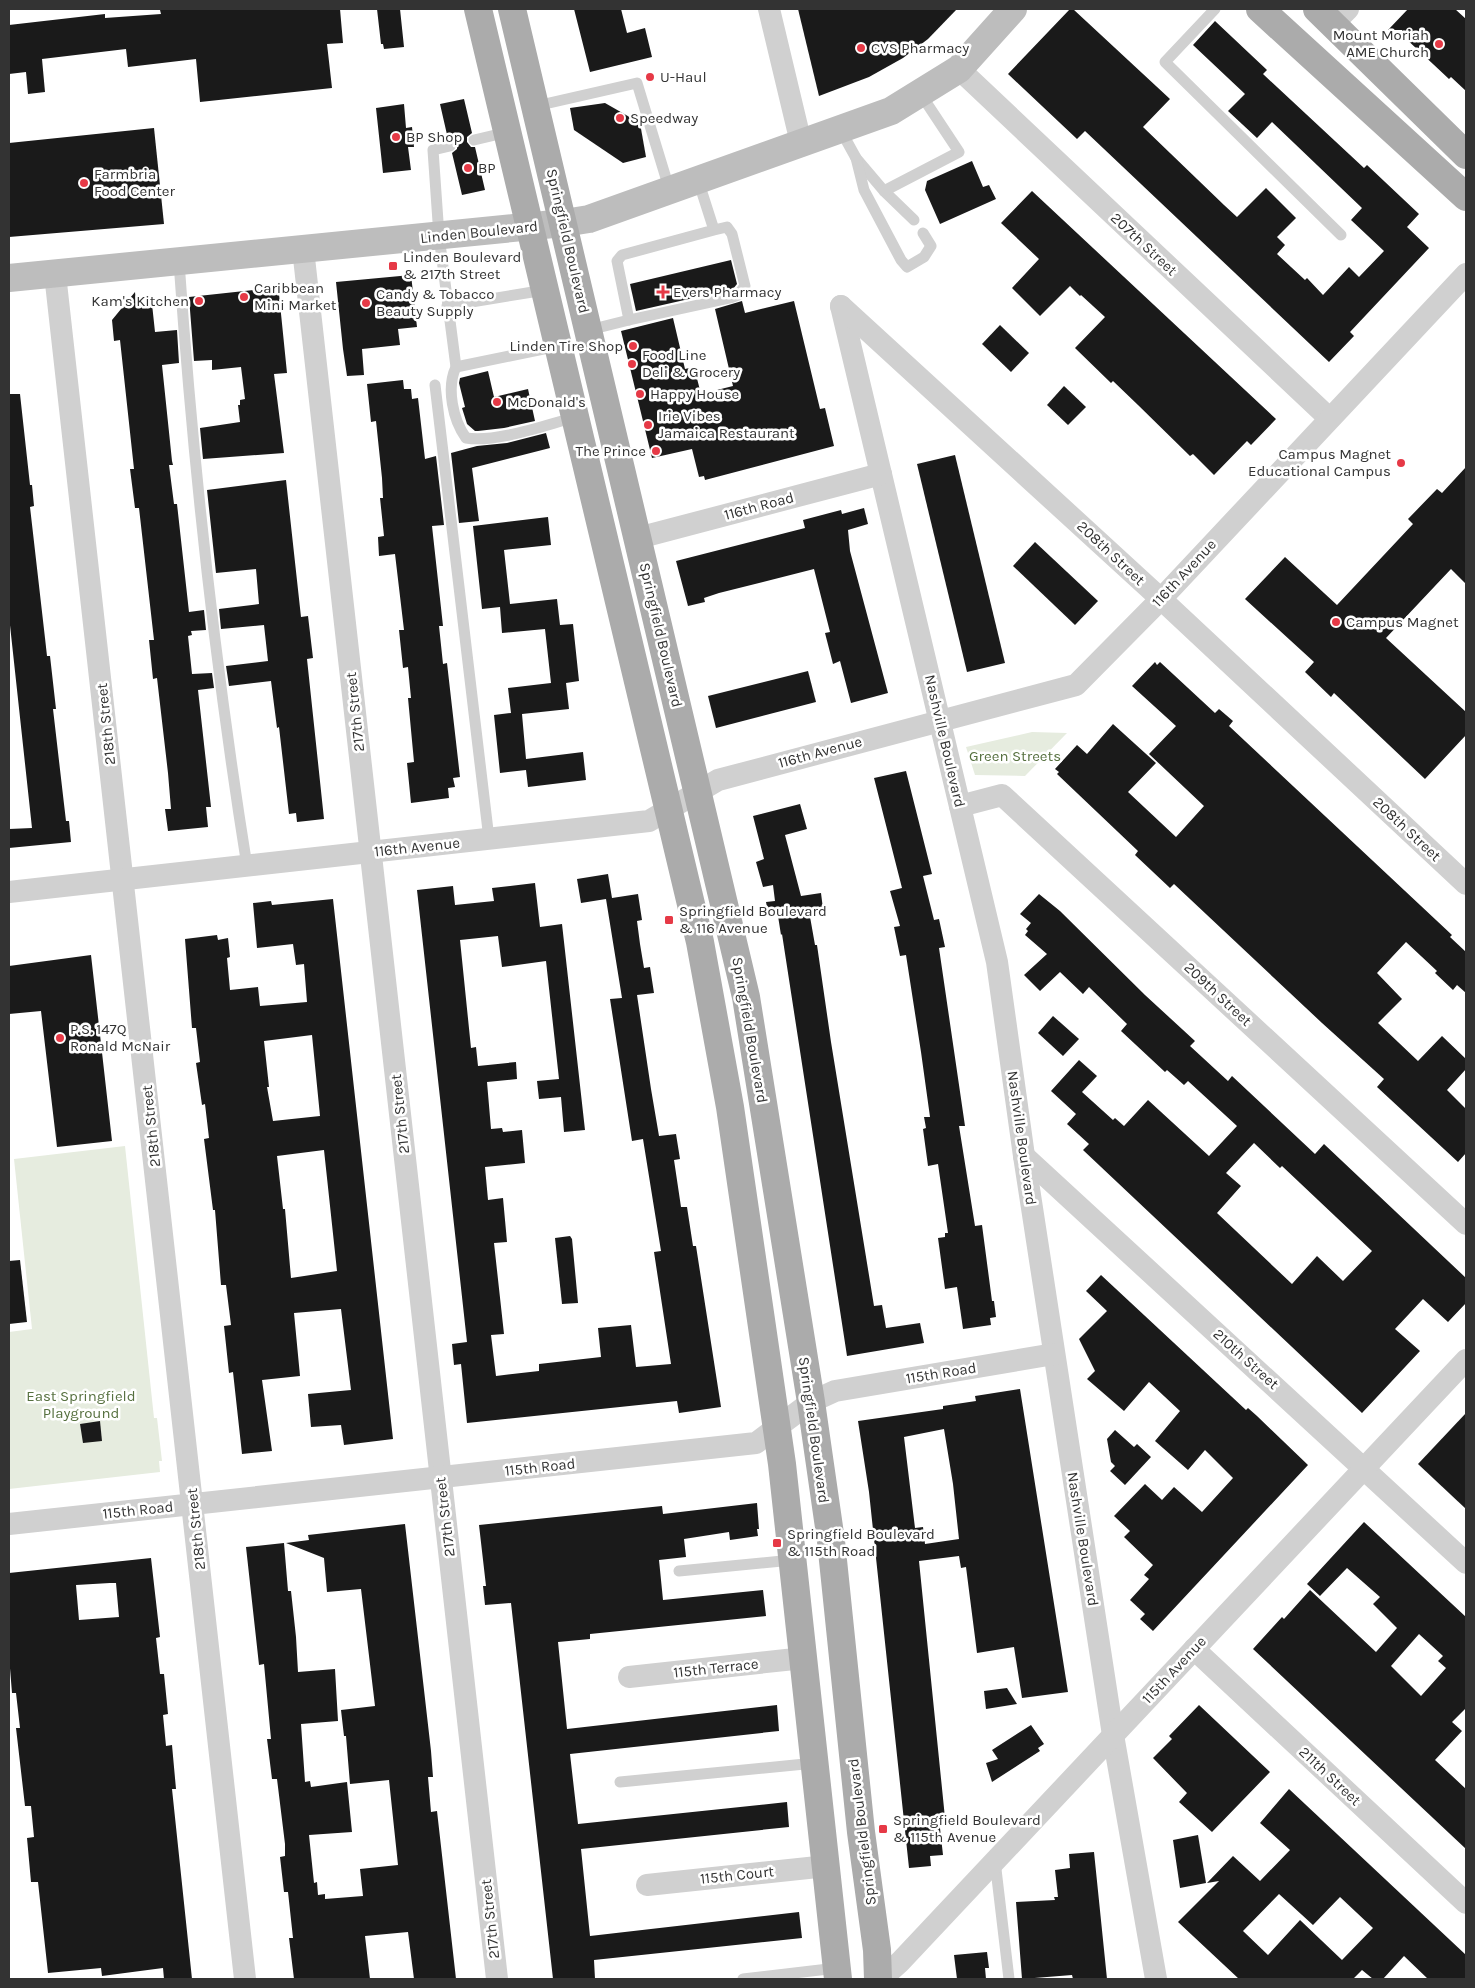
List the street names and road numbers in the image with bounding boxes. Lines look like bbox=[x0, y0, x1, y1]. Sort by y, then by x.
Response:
street label: Springfield Boulevard bbox=[543, 167, 593, 315]
street label: 207th Street bbox=[1107, 209, 1181, 279]
street label: Linden Boulevard bbox=[419, 217, 539, 247]
street label: 116th Road bbox=[722, 488, 796, 524]
street label: 208th Street bbox=[1073, 517, 1149, 589]
street label: 116th Avenue bbox=[1148, 535, 1220, 611]
street label: Springfield Boulevard bbox=[636, 561, 686, 709]
street label: 217th Street bbox=[342, 671, 368, 753]
street label: Nashville Boulevard bbox=[921, 673, 969, 809]
street label: 218th Street bbox=[93, 682, 119, 766]
street label: 116th Avenue bbox=[776, 732, 864, 772]
street label: 208th Street bbox=[1369, 793, 1445, 865]
street label: 116th Avenue bbox=[373, 834, 461, 860]
street label: Springfield Boulevard bbox=[728, 956, 772, 1104]
street label: 209th Street bbox=[1181, 958, 1256, 1030]
street label: Nashville Boulevard bbox=[1004, 1070, 1040, 1206]
street label: 217th Street bbox=[387, 1073, 413, 1155]
street label: 218th Street bbox=[138, 1084, 164, 1168]
street label: 210th Street bbox=[1210, 1325, 1283, 1393]
street label: Springfield Boulevard bbox=[795, 1356, 833, 1504]
street label: 115th Road bbox=[904, 1359, 978, 1387]
street label: 115th Road bbox=[504, 1454, 576, 1480]
street label: Nashville Boulevard bbox=[1063, 1471, 1103, 1607]
street label: 217th Street bbox=[431, 1476, 459, 1558]
street label: 218th Street bbox=[183, 1487, 209, 1571]
street label: 115th Road bbox=[102, 1497, 174, 1523]
street label: 115th Avenue bbox=[1138, 1632, 1210, 1708]
street label: 115th Terrace bbox=[673, 1655, 759, 1681]
street label: 211th Street bbox=[1295, 1743, 1365, 1809]
street label: Springfield Boulevard bbox=[844, 1758, 880, 1906]
street label: 115th Court bbox=[699, 1862, 775, 1888]
street label: 217th Street bbox=[477, 1878, 503, 1960]

